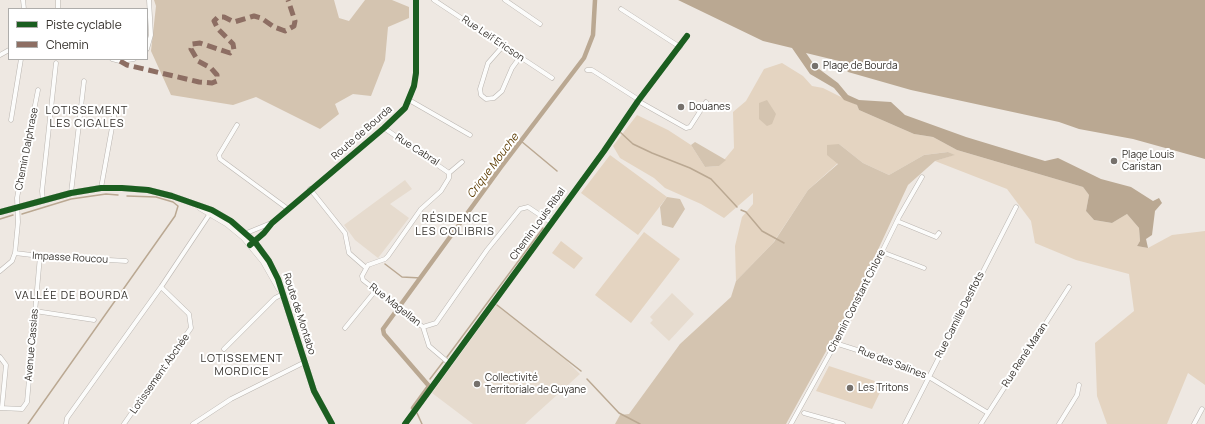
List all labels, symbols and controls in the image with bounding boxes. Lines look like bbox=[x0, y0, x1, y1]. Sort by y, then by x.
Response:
legend bbox=[8, 8, 148, 60]
street label: Rue Leif Ericson bbox=[459, 14, 527, 64]
text: Piste cyclable bbox=[46, 16, 122, 33]
text: Chemin bbox=[46, 36, 89, 53]
place label: Plage de Bourda bbox=[823, 60, 897, 72]
marker: Plage de Bourda bbox=[810, 61, 820, 71]
place label: Douanes bbox=[689, 101, 730, 113]
marker: Douanes bbox=[676, 102, 686, 112]
street label: Route de Bourda bbox=[329, 103, 395, 163]
district label: LOTISSEMENT LES CIGALES bbox=[46, 104, 128, 130]
street label: Chemin Dalphrase bbox=[13, 107, 41, 191]
street label: Rue Cabral bbox=[393, 131, 441, 169]
water label: Crique Mouche bbox=[464, 131, 522, 201]
place label: Plage Louis Caristan bbox=[1122, 149, 1174, 172]
marker: Plage Louis Caristan bbox=[1109, 156, 1119, 166]
street label: Chemin Louis Ribal bbox=[508, 185, 568, 263]
district label: RÉSIDENCE LES COLIBRIS bbox=[415, 212, 495, 238]
street label: Chemin Constant Chlore bbox=[826, 247, 888, 355]
street label: Impasse Roucou bbox=[32, 250, 108, 266]
street label: Rue Camille Desflots bbox=[933, 270, 987, 360]
street label: Route de Montabo bbox=[280, 272, 318, 356]
street label: Rue Magellan bbox=[367, 281, 423, 329]
district label: VALLÉE DE BOURDA bbox=[15, 289, 129, 303]
street label: Avenue Cassias bbox=[23, 308, 41, 382]
street label: Rue René Maran bbox=[1000, 320, 1050, 390]
street label: Lotissement Abchée bbox=[128, 332, 192, 416]
street label: Rue des Salines bbox=[856, 344, 928, 382]
district label: LOTISSEMENT MORDICE bbox=[201, 352, 283, 378]
place label: Collectivité Territoriale de Guyane bbox=[485, 372, 586, 396]
marker: Collectivité Territoriale de Guyane bbox=[472, 379, 482, 389]
place label: Les Tritons bbox=[858, 382, 909, 394]
marker: Les Tritons bbox=[845, 383, 855, 393]

